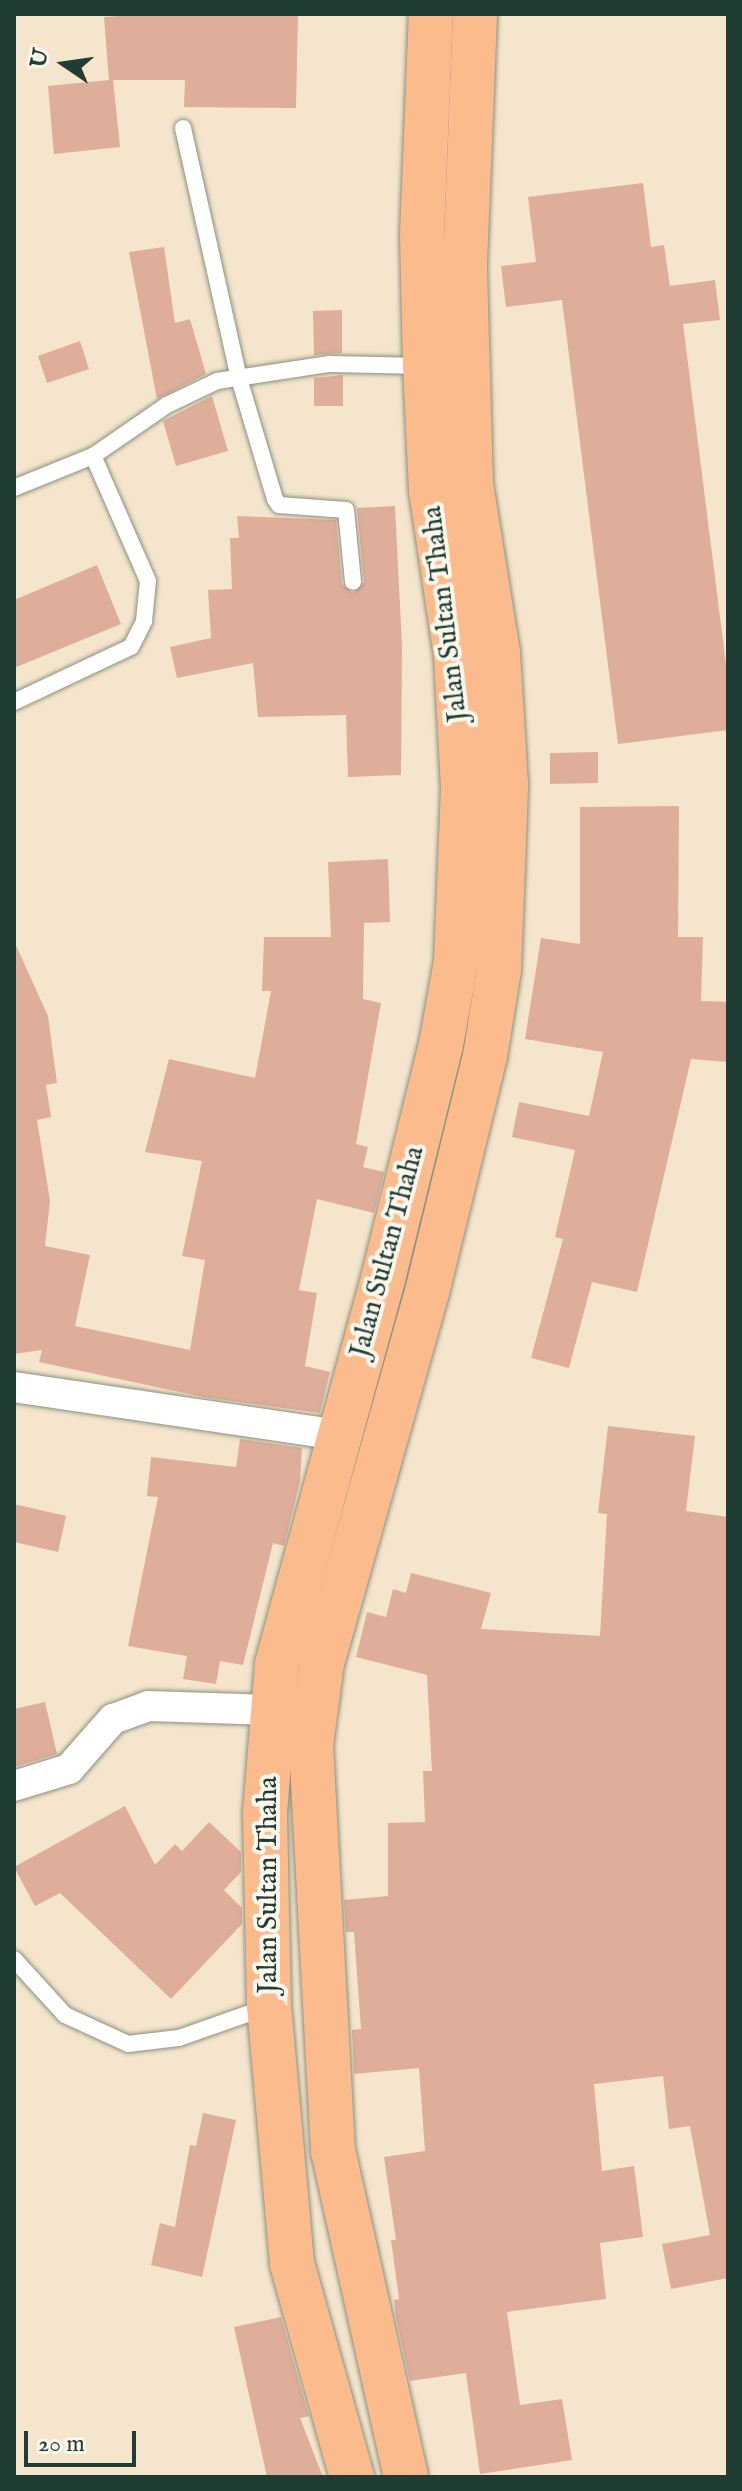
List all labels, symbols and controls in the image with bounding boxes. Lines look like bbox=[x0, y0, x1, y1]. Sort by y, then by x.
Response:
north arrow bbox=[24, 24, 104, 104]
text: U bbox=[25, 46, 56, 71]
street label: Jalan Sultan Thaha bbox=[416, 504, 476, 724]
street label: Jalan Sultan Thaha bbox=[344, 1143, 432, 1361]
street label: Jalan Sultan Thaha bbox=[252, 1776, 286, 1994]
scale bar bbox=[28, 2415, 140, 2465]
text: 20 m bbox=[38, 2429, 85, 2460]

